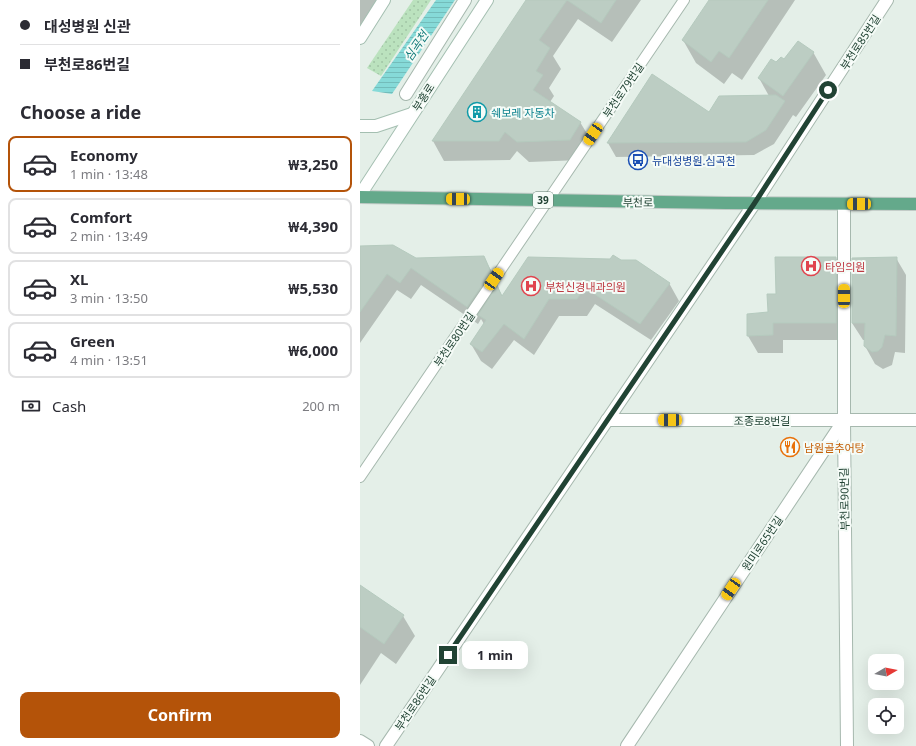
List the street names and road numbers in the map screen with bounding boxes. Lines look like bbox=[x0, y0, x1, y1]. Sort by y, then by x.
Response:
street label: 부천로85번길 bbox=[837, 11, 883, 73]
street label: 부천로79번길 bbox=[599, 60, 647, 120]
street label: 부흥로 bbox=[408, 80, 438, 114]
road number: 39 bbox=[533, 192, 553, 208]
street label: 부천로 bbox=[623, 194, 653, 210]
street label: 부천로80번길 bbox=[430, 309, 478, 369]
street label: 조종로8번길 bbox=[734, 413, 790, 428]
street label: 부천로90번길 bbox=[836, 467, 852, 531]
street label: 원미로65번길 bbox=[738, 513, 786, 573]
street label: 부천로86번길 bbox=[391, 673, 439, 733]

